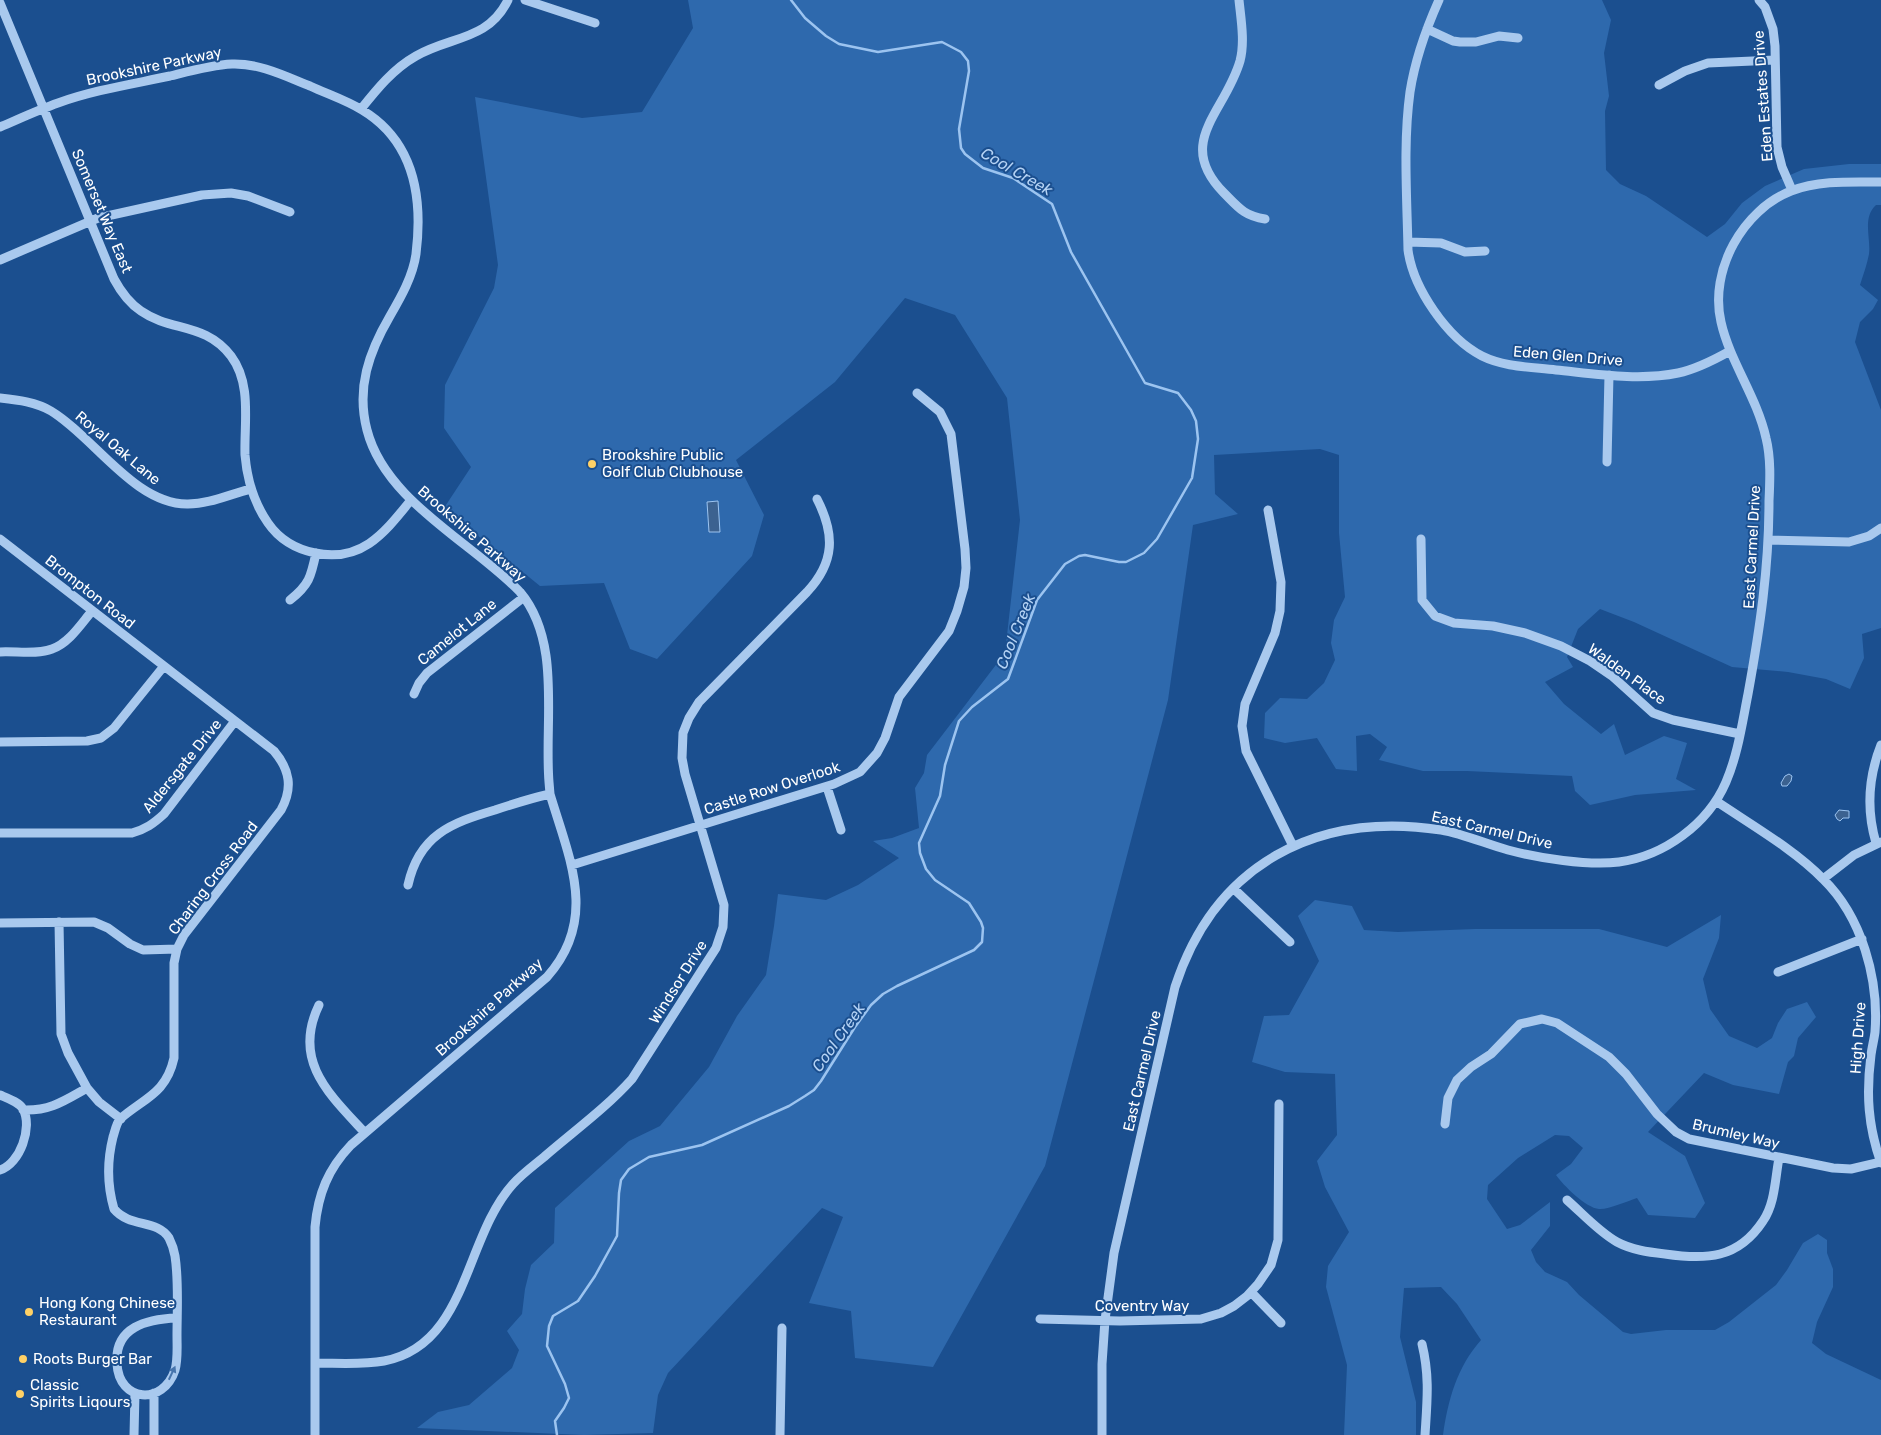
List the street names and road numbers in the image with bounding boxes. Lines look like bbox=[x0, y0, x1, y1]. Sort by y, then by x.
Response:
street label: Eden Estates Drive bbox=[1749, 30, 1777, 162]
street label: Brookshire Parkway bbox=[85, 43, 223, 89]
street label: Somerset Way East bbox=[68, 146, 136, 276]
street label: Eden Glen Drive bbox=[1512, 342, 1624, 370]
street label: Royal Oak Lane bbox=[72, 407, 164, 489]
street label: Brookshire Parkway bbox=[414, 482, 530, 586]
street label: East Carmel Drive bbox=[1740, 485, 1764, 609]
street label: Brompton Road bbox=[41, 551, 139, 633]
street label: Camelot Lane bbox=[414, 595, 500, 669]
street label: Walden Place bbox=[1585, 640, 1669, 708]
street label: Aldersgate Drive bbox=[139, 715, 225, 817]
street label: Castle Row Overlook bbox=[702, 757, 842, 818]
street label: East Carmel Drive bbox=[1430, 807, 1554, 853]
street label: Charing Cross Road bbox=[165, 818, 261, 938]
street label: Windsor Drive bbox=[645, 937, 711, 1027]
street label: Brookshire Parkway bbox=[432, 954, 546, 1060]
street label: High Drive bbox=[1847, 1001, 1869, 1075]
street label: East Carmel Drive bbox=[1119, 1009, 1165, 1133]
street label: Brumley Way bbox=[1691, 1115, 1781, 1153]
street label: Coventry Way bbox=[1095, 1297, 1189, 1315]

